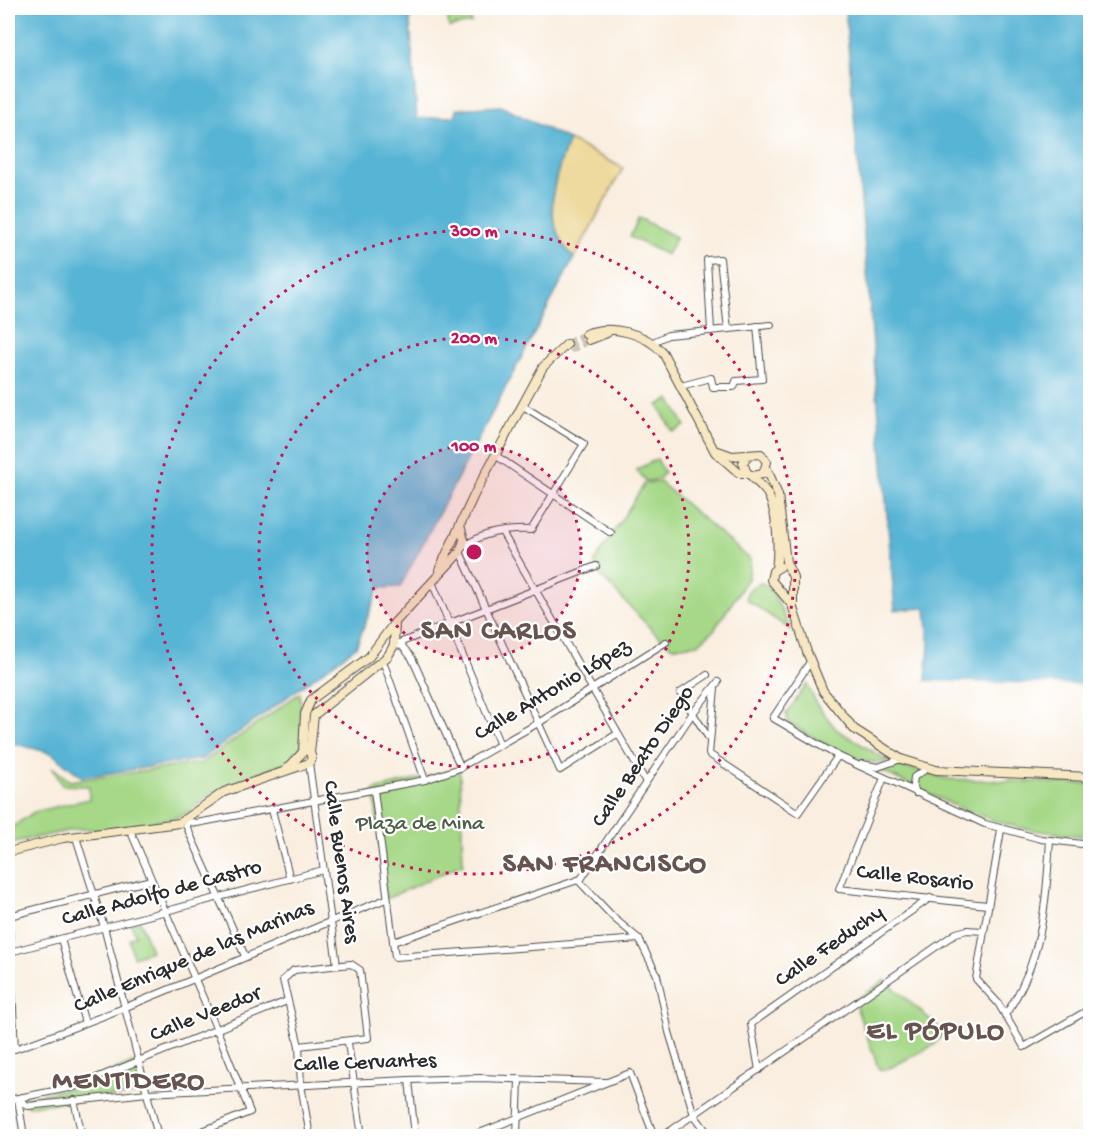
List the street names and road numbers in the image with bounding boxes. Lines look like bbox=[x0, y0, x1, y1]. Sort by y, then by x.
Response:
street label: Calle Antonio López bbox=[470, 633, 637, 748]
street label: Calle Beato Diego bbox=[587, 681, 701, 833]
street label: Calle Buenos Aires bbox=[316, 779, 364, 946]
street label: Calle Adolfo de Castro bbox=[59, 855, 265, 933]
street label: Calle Rosario bbox=[855, 860, 975, 898]
street label: Calle Enrique de las Marinas bbox=[70, 895, 319, 1020]
street label: Calle Feduchy bbox=[771, 900, 889, 994]
street label: Calle Veedor bbox=[147, 980, 267, 1049]
street label: Calle Cervantes bbox=[293, 1048, 437, 1079]

